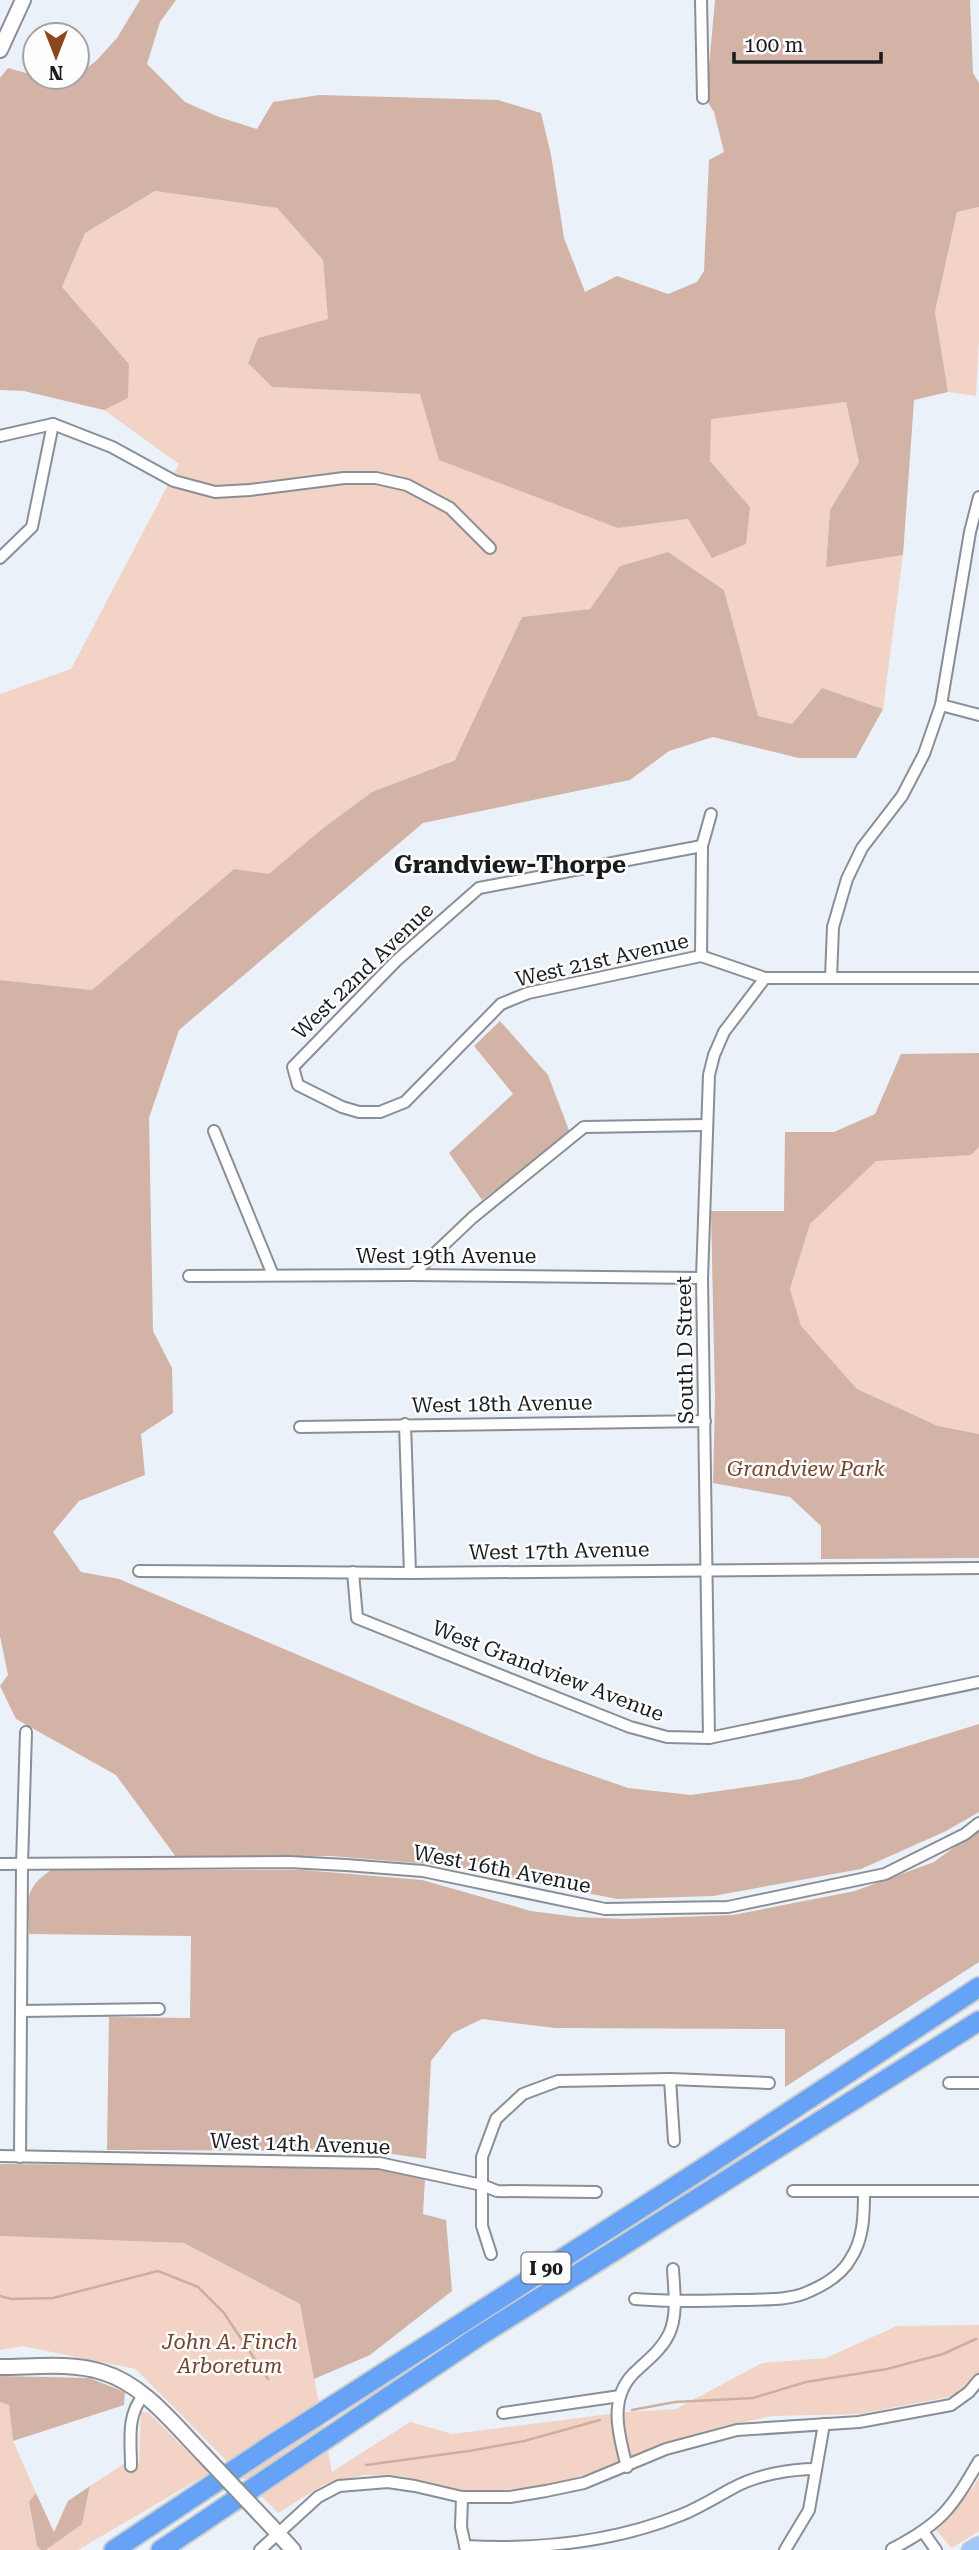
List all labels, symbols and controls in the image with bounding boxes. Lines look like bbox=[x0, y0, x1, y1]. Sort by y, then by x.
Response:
north arrow bbox=[21, 21, 91, 91]
scale bar bbox=[734, 21, 881, 65]
text: 100 m bbox=[744, 33, 804, 57]
text: N bbox=[48, 61, 63, 84]
district label: Grandview-Thorpe bbox=[394, 851, 626, 879]
street label: West 22nd Avenue bbox=[288, 898, 438, 1044]
street label: West 21st Avenue bbox=[513, 928, 691, 992]
street label: West 19th Avenue bbox=[356, 1244, 536, 1268]
street label: South D Street bbox=[672, 1276, 698, 1424]
street label: West 18th Avenue bbox=[411, 1390, 593, 1418]
park label: Grandview Park bbox=[727, 1457, 886, 1481]
street label: West 17th Avenue bbox=[468, 1537, 650, 1565]
street label: West Grandview Avenue bbox=[429, 1616, 667, 1726]
street label: West 16th Avenue bbox=[411, 1840, 593, 1898]
street label: West 14th Avenue bbox=[209, 2129, 391, 2159]
road number: I 90 bbox=[522, 2252, 570, 2284]
park label: John A. Finch Arboretum bbox=[161, 2330, 298, 2378]

